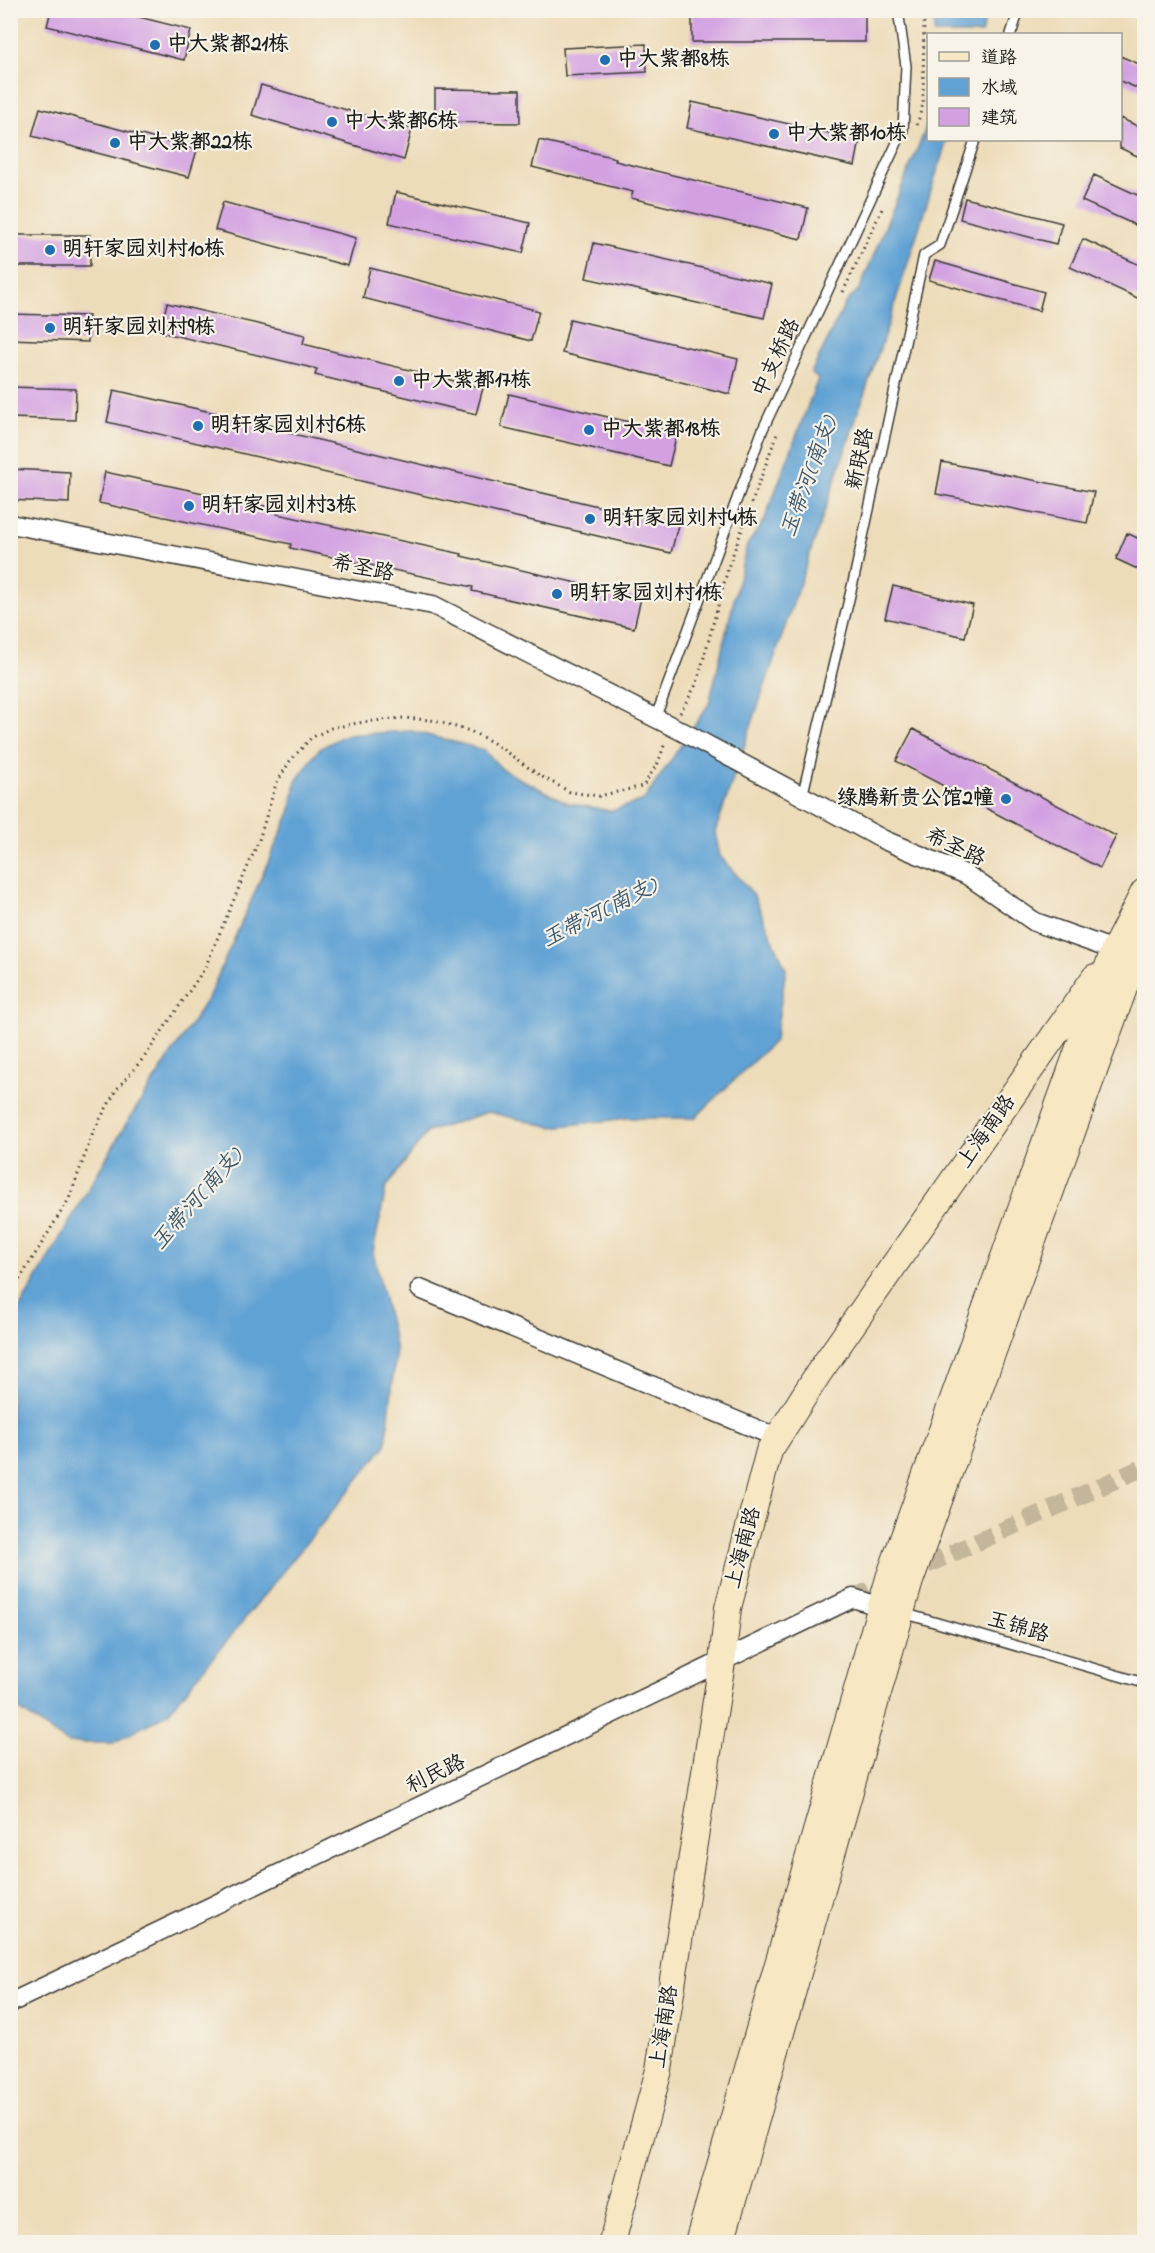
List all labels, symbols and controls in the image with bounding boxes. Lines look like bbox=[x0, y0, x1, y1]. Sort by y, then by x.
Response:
place label: 中大紫都21栋 bbox=[167, 30, 289, 60]
legend bbox=[927, 33, 1122, 141]
marker: 中大紫都21栋 bbox=[148, 38, 162, 52]
place label: 中大紫都8栋 bbox=[617, 45, 730, 75]
text: 道路 bbox=[981, 46, 1017, 72]
marker: 中大紫都8栋 bbox=[598, 53, 612, 67]
text: 水域 bbox=[981, 76, 1017, 102]
text: 建筑 bbox=[981, 106, 1017, 132]
place label: 中大紫都6栋 bbox=[344, 107, 458, 137]
marker: 中大紫都6栋 bbox=[325, 115, 339, 129]
place label: 中大紫都10栋 bbox=[786, 119, 907, 149]
marker: 中大紫都10栋 bbox=[767, 127, 781, 141]
place label: 中大紫都22栋 bbox=[127, 128, 253, 158]
marker: 中大紫都22栋 bbox=[108, 136, 122, 150]
place label: 明轩家园刘村10栋 bbox=[62, 235, 225, 265]
marker: 明轩家园刘村10栋 bbox=[43, 243, 57, 257]
place label: 明轩家园刘村9栋 bbox=[62, 313, 215, 343]
street label: 中支桥路 bbox=[746, 314, 808, 402]
marker: 明轩家园刘村9栋 bbox=[43, 321, 57, 335]
place label: 中大紫都17栋 bbox=[411, 366, 531, 396]
marker: 中大紫都17栋 bbox=[392, 374, 406, 388]
water label: 玉带河(南支) bbox=[773, 410, 847, 542]
place label: 明轩家园刘村6栋 bbox=[210, 411, 366, 441]
place label: 中大紫都18栋 bbox=[601, 415, 721, 445]
marker: 明轩家园刘村6栋 bbox=[191, 419, 205, 433]
marker: 中大紫都18栋 bbox=[582, 423, 596, 437]
street label: 新联路 bbox=[840, 425, 882, 493]
place label: 明轩家园刘村3栋 bbox=[201, 491, 357, 521]
marker: 明轩家园刘村3栋 bbox=[182, 499, 196, 513]
place label: 明轩家园刘村4栋 bbox=[602, 504, 758, 534]
marker: 明轩家园刘村4栋 bbox=[583, 512, 597, 526]
street label: 希圣路 bbox=[329, 548, 397, 590]
place label: 明轩家园刘村1栋 bbox=[569, 579, 723, 609]
marker: 明轩家园刘村1栋 bbox=[550, 587, 564, 601]
place label: 绿腾新贵公馆2幢 bbox=[837, 784, 994, 814]
marker: 绿腾新贵公馆2幢 bbox=[999, 792, 1013, 806]
street label: 希圣路 bbox=[920, 821, 990, 875]
water label: 玉带河(南支) bbox=[537, 870, 666, 957]
street label: 上海南路 bbox=[951, 1089, 1023, 1175]
water label: 玉带河(南支) bbox=[145, 1140, 253, 1258]
street label: 上海南路 bbox=[719, 1504, 769, 1592]
street label: 玉锦路 bbox=[984, 1605, 1052, 1651]
street label: 利民路 bbox=[401, 1748, 471, 1802]
street label: 上海南路 bbox=[644, 1983, 686, 2071]

